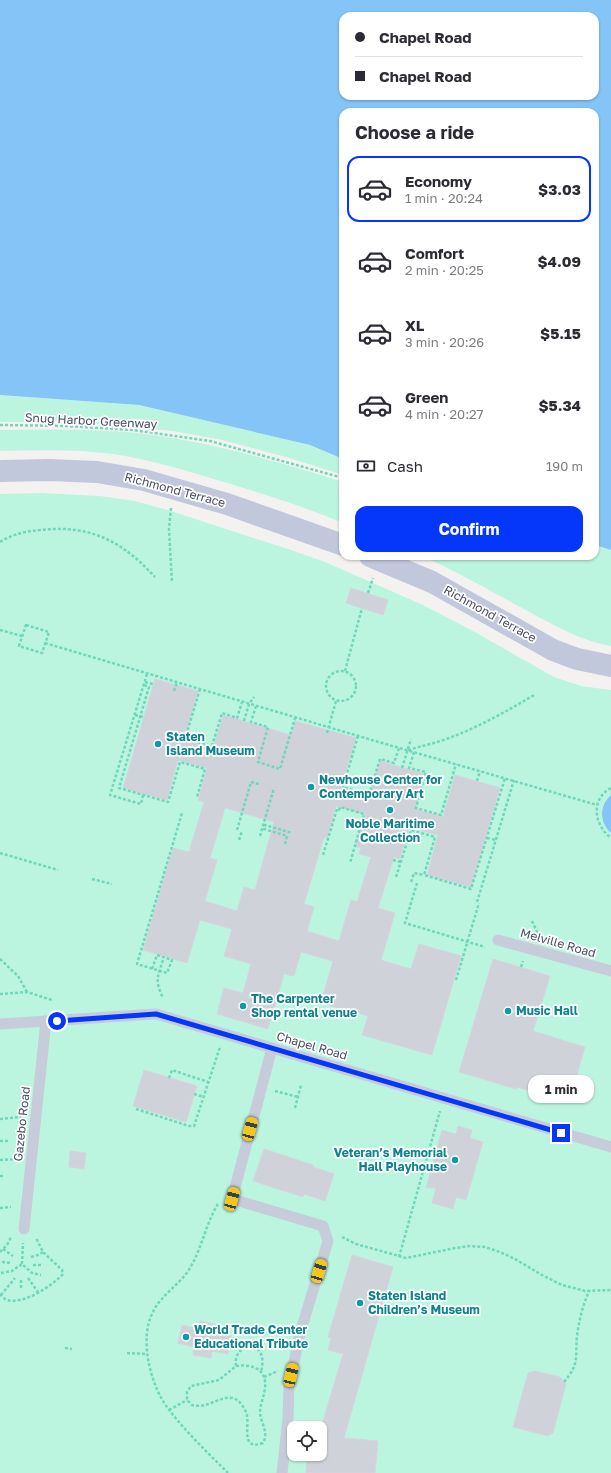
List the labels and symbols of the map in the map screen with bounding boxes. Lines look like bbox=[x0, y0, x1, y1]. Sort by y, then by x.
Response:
street label: Snug Harbor Greenway bbox=[24, 410, 158, 431]
street label: Richmond Terrace bbox=[123, 469, 227, 510]
street label: Richmond Terrace bbox=[441, 582, 539, 645]
place label: Staten Island Museum bbox=[166, 729, 255, 758]
marker: Staten Island Museum bbox=[153, 739, 163, 749]
place label: Newhouse Center for Contemporary Art bbox=[319, 772, 442, 801]
marker: Newhouse Center for Contemporary Art bbox=[306, 782, 316, 792]
marker: Noble Maritime Collection bbox=[385, 805, 395, 815]
place label: Noble Maritime Collection bbox=[345, 816, 435, 845]
street label: Melville Road bbox=[519, 925, 598, 960]
place label: The Carpenter Shop rental venue bbox=[251, 991, 357, 1020]
marker: The Carpenter Shop rental venue bbox=[238, 1001, 248, 1011]
place label: Music Hall bbox=[516, 1003, 578, 1018]
marker: Music Hall bbox=[503, 1006, 513, 1016]
route start bbox=[48, 1012, 66, 1030]
street label: Chapel Road bbox=[275, 1028, 349, 1063]
callout: 1 min bbox=[528, 1075, 594, 1103]
street label: Gazebo Road bbox=[10, 1086, 33, 1162]
car bbox=[241, 1116, 259, 1142]
route end bbox=[552, 1124, 570, 1142]
place label: Veteran’s Memorial Hall Playhouse bbox=[334, 1145, 447, 1174]
marker: Veteran’s Memorial Hall Playhouse bbox=[450, 1155, 460, 1165]
car bbox=[223, 1186, 241, 1212]
car bbox=[310, 1258, 328, 1284]
place label: Staten Island Children’s Museum bbox=[368, 1288, 480, 1317]
marker: Staten Island Children’s Museum bbox=[355, 1298, 365, 1308]
place label: World Trade Center Educational Tribute bbox=[194, 1322, 308, 1351]
marker: World Trade Center Educational Tribute bbox=[181, 1332, 191, 1342]
car bbox=[282, 1362, 300, 1388]

